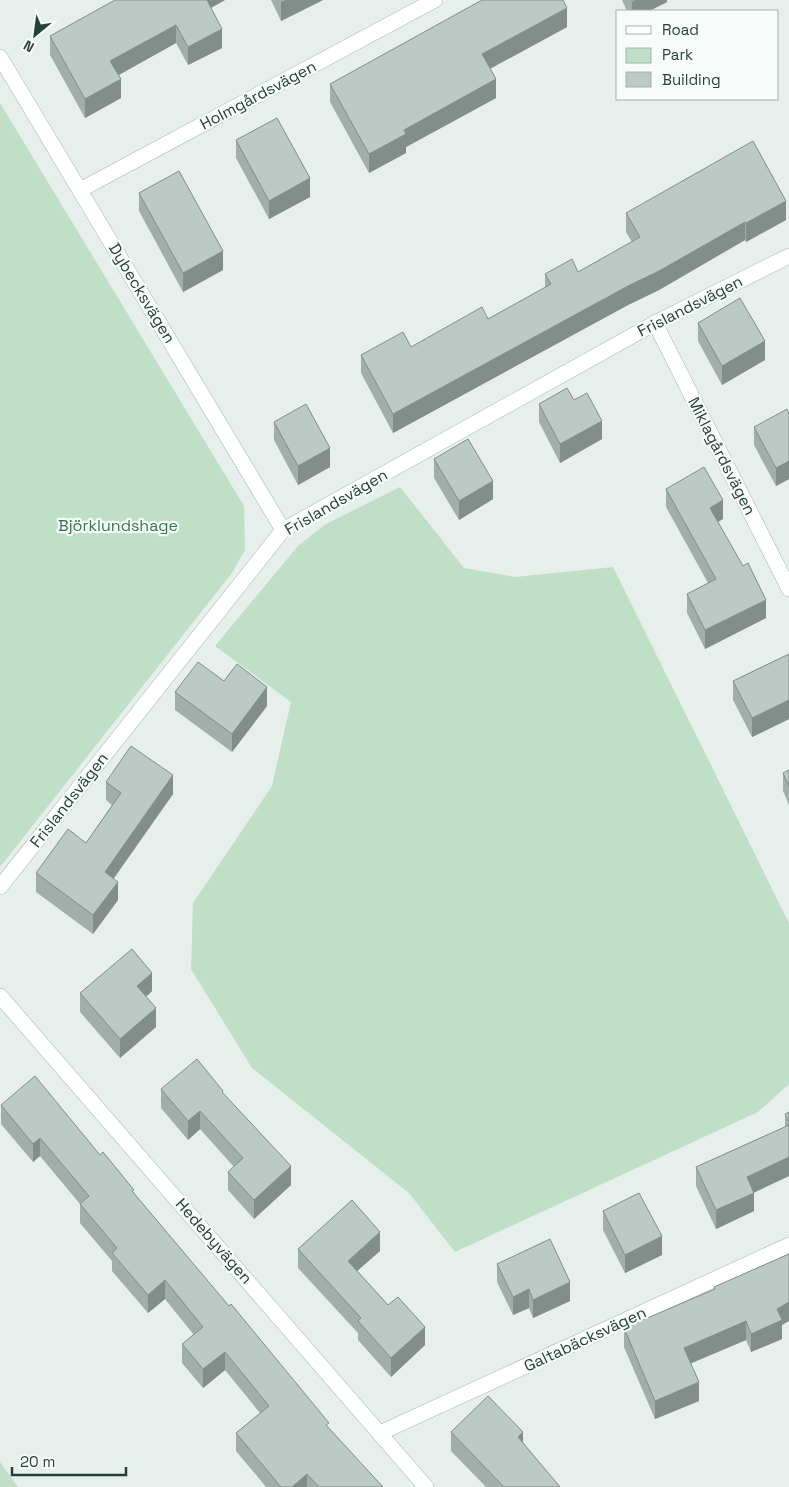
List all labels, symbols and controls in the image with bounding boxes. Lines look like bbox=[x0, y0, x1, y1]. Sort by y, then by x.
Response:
north arrow bbox=[10, 10, 60, 60]
legend bbox=[616, 10, 779, 100]
text: Road bbox=[662, 20, 699, 39]
text: N bbox=[20, 36, 37, 57]
text: Park bbox=[662, 45, 693, 64]
street label: Holmgårdsvägen bbox=[196, 56, 320, 134]
text: Building bbox=[662, 70, 721, 89]
street label: Dybecksvägen bbox=[104, 239, 180, 347]
street label: Frislandsvägen bbox=[634, 270, 746, 342]
street label: Miklagårdsvägen bbox=[683, 393, 761, 519]
street label: Frislandsvägen bbox=[281, 464, 391, 540]
park label: Björklundshage bbox=[58, 515, 178, 536]
street label: Frislandsvägen bbox=[25, 748, 113, 852]
street label: Hedebyvägen bbox=[171, 1194, 257, 1288]
street label: Galtabäcksvägen bbox=[521, 1301, 649, 1377]
scale bar bbox=[12, 1444, 126, 1476]
text: 20 m bbox=[20, 1452, 55, 1471]

